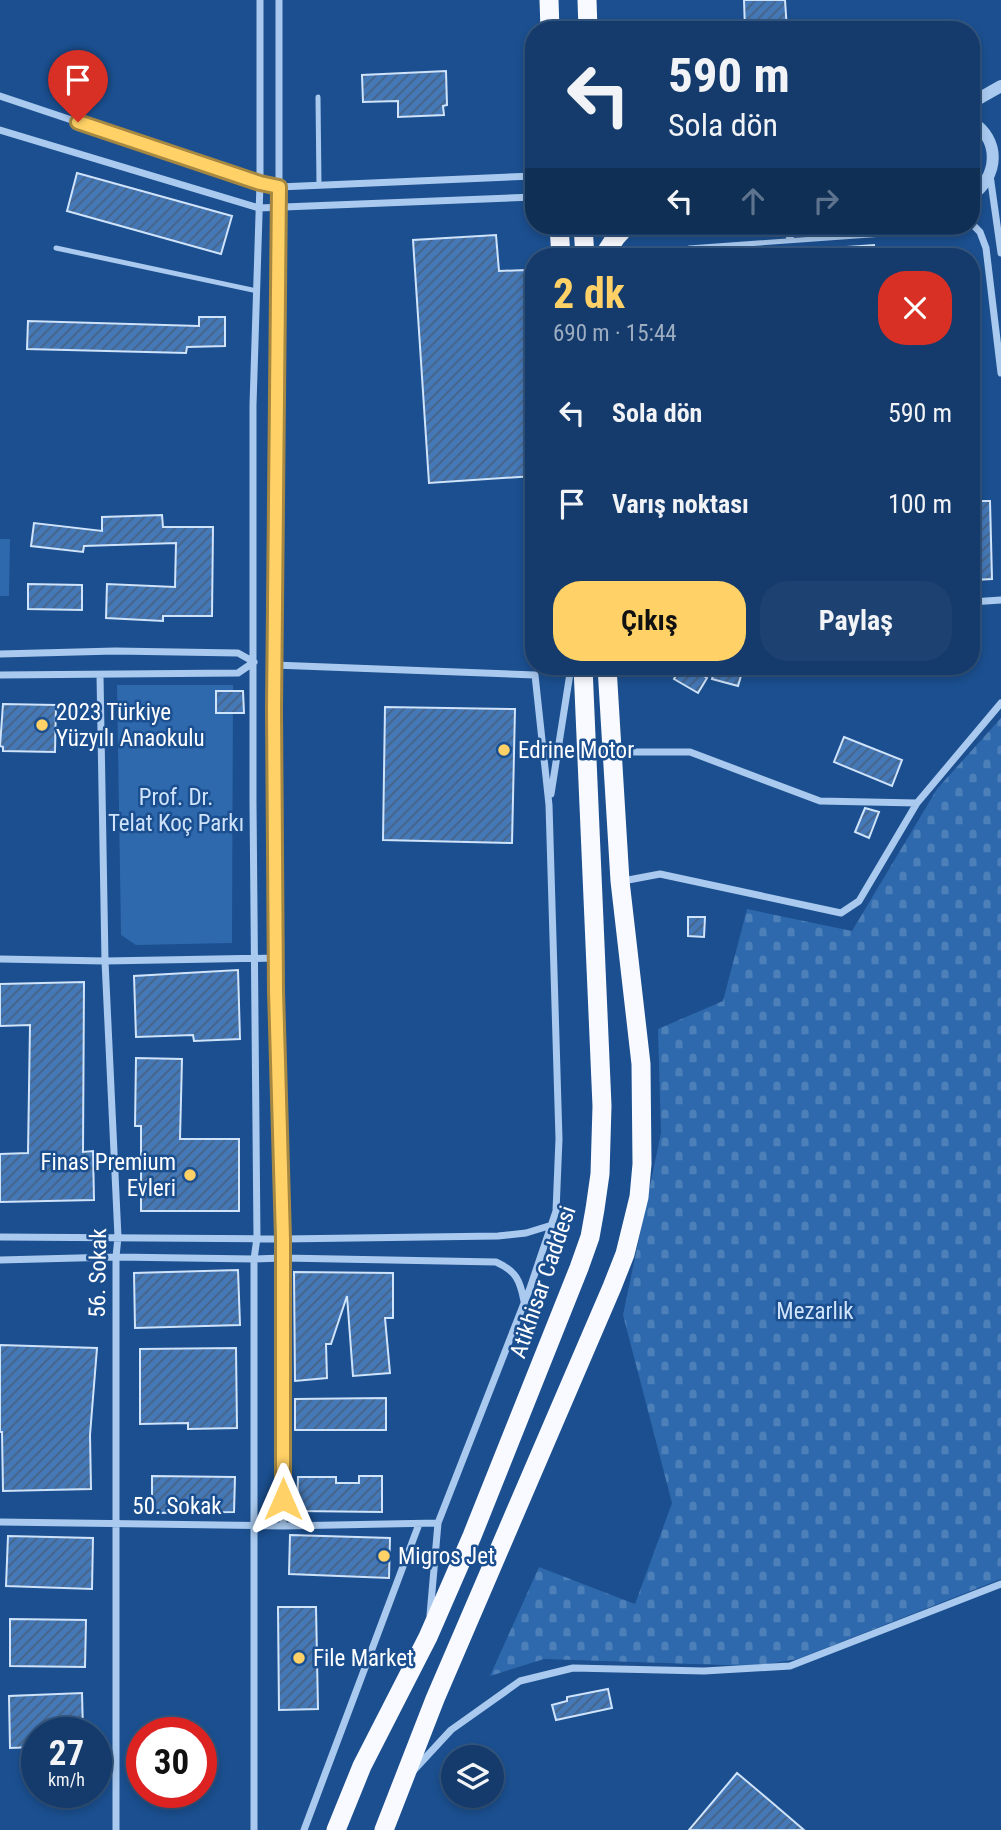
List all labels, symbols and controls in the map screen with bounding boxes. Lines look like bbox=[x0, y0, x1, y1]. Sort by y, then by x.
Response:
text: 590 m bbox=[668, 47, 790, 104]
icon: left bbox=[553, 49, 644, 140]
pin bbox=[48, 50, 108, 122]
icon: arrive bbox=[59, 61, 97, 99]
text: Sola dön bbox=[668, 106, 778, 144]
icon: left bbox=[661, 182, 699, 220]
icon: ahead bbox=[734, 182, 772, 220]
icon: right bbox=[807, 182, 845, 220]
text: 2 dk bbox=[553, 269, 625, 318]
button: close bbox=[878, 271, 952, 345]
text: 690 m · 15:44 bbox=[553, 320, 677, 347]
icon: left bbox=[553, 394, 591, 432]
text: Sola dön bbox=[612, 398, 702, 428]
text: 590 m bbox=[888, 398, 952, 428]
icon: arrive bbox=[553, 485, 591, 523]
text: Varış noktası bbox=[612, 489, 749, 519]
text: 100 m bbox=[888, 489, 952, 519]
button: Çıkış bbox=[553, 581, 746, 661]
button: Paylaş bbox=[760, 581, 952, 661]
place label: 2023 Türkiye Yüzyılı Anaokulu bbox=[56, 699, 205, 752]
marker: 2023 Türkiye Yüzyılı Anaokulu bbox=[34, 717, 50, 733]
place label: Edrine Motor bbox=[518, 737, 634, 764]
marker: Edrine Motor bbox=[496, 742, 512, 758]
park label: Prof. Dr. Telat Koç Parkı bbox=[108, 784, 244, 837]
place label: Finas Premium Evleri bbox=[40, 1149, 176, 1202]
marker: Finas Premium Evleri bbox=[182, 1167, 198, 1183]
street label: Atikhisar Caddesi bbox=[504, 1202, 582, 1362]
street label: 56. Sokak bbox=[84, 1228, 112, 1318]
park label: Mezarlık bbox=[776, 1298, 854, 1325]
position arrow bbox=[246, 1462, 320, 1536]
street label: 50. Sokak bbox=[132, 1493, 222, 1520]
place label: Migros Jet bbox=[398, 1543, 495, 1570]
marker: Migros Jet bbox=[376, 1548, 392, 1564]
place label: File Market bbox=[313, 1645, 414, 1672]
marker: File Market bbox=[291, 1650, 307, 1666]
speed limit sign: 30 bbox=[126, 1717, 217, 1808]
text: 27 bbox=[49, 1733, 84, 1774]
map controls bbox=[441, 1745, 504, 1808]
button: layers bbox=[441, 1745, 504, 1808]
text: km/h bbox=[48, 1769, 85, 1790]

